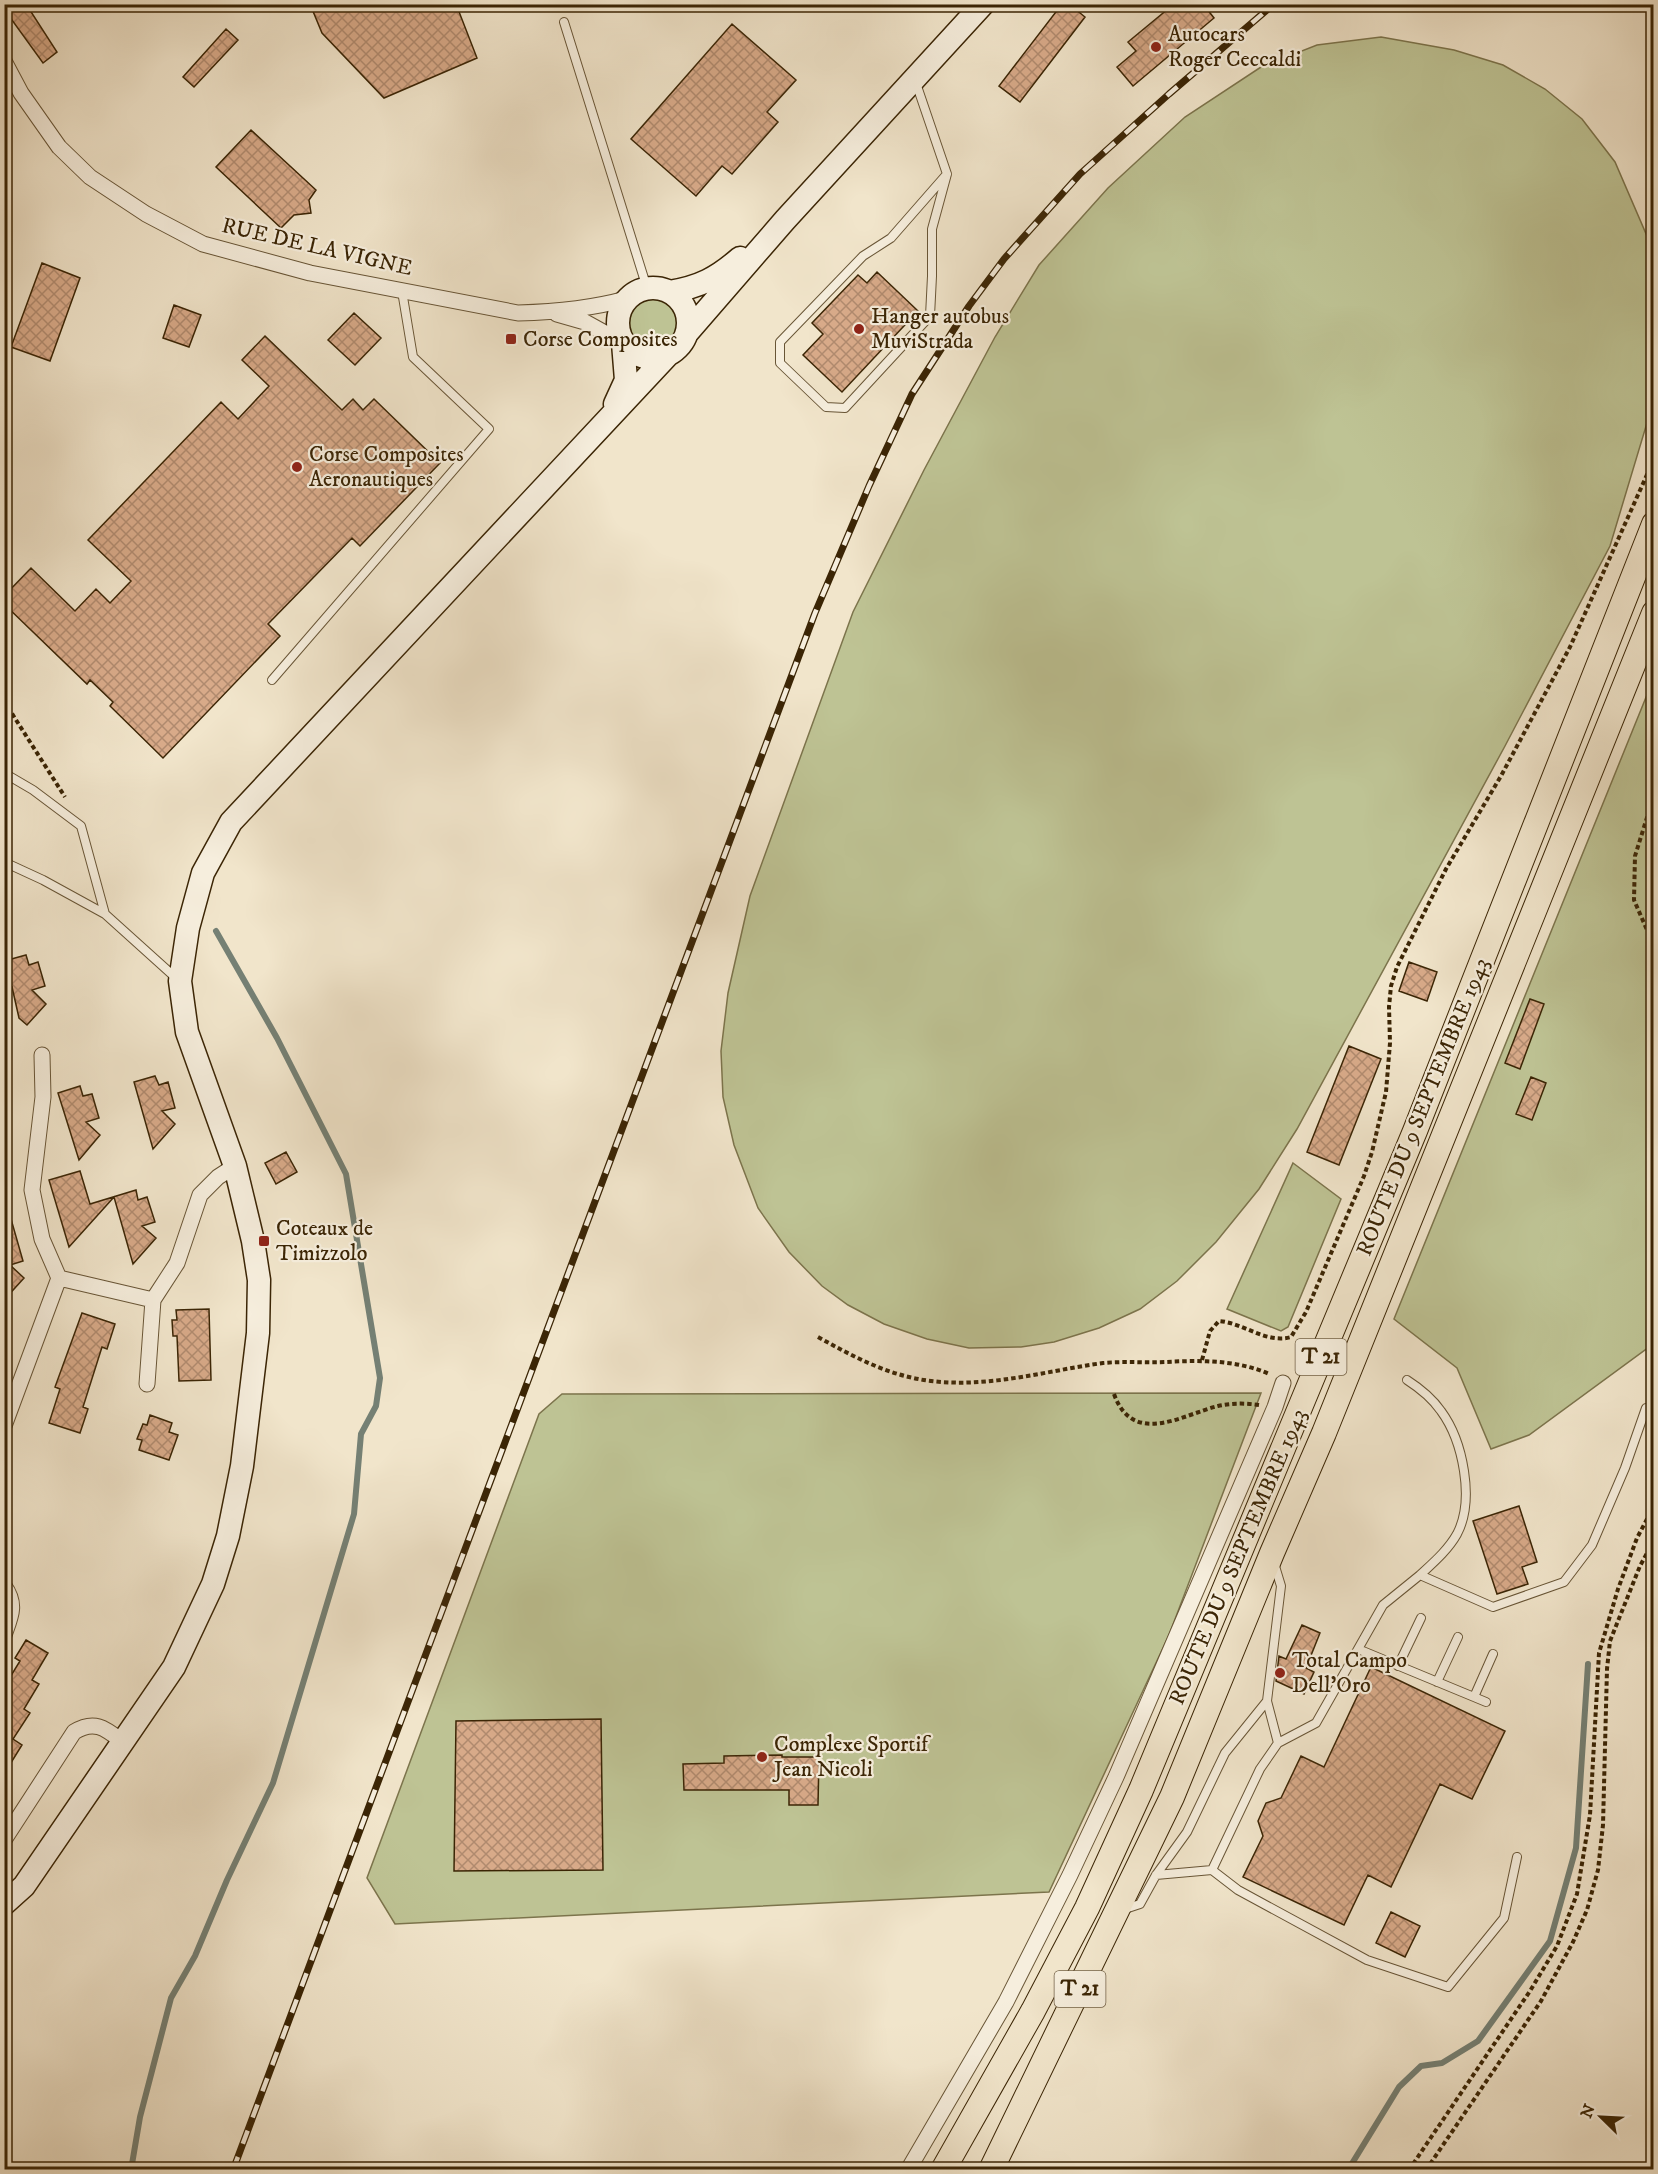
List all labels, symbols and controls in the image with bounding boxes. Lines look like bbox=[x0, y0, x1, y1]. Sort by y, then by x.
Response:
place label: Autocars Roger Ceccaldi bbox=[1168, 21, 1301, 73]
marker: Autocars Roger Ceccaldi bbox=[1149, 40, 1163, 54]
street label: RUE DE LA VIGNE bbox=[219, 212, 415, 282]
place label: Hanger autobus MuviStrada bbox=[871, 303, 1009, 355]
marker: Hanger autobus MuviStrada bbox=[852, 322, 866, 336]
place label: Corse Composites bbox=[523, 326, 678, 353]
marker: Corse Composites bbox=[504, 332, 518, 346]
place label: Corse Composites Aeronautiques bbox=[309, 441, 464, 493]
marker: Corse Composites Aeronautiques bbox=[290, 460, 304, 474]
street label: ROUTE DU 9 SEPTEMBRE 1943 bbox=[1351, 954, 1495, 1260]
place label: Coteaux de Timizzolo bbox=[276, 1215, 373, 1267]
marker: Coteaux de Timizzolo bbox=[257, 1234, 271, 1248]
road number: T 21 bbox=[1296, 1339, 1346, 1375]
street label: ROUTE DU 9 SEPTEMBRE 1943 bbox=[1163, 1405, 1313, 1709]
place label: Total Campo Dell'Oro bbox=[1292, 1647, 1407, 1699]
marker: Total Campo Dell'Oro bbox=[1273, 1666, 1287, 1680]
place label: Complexe Sportif Jean Nicoli bbox=[772, 1731, 932, 1783]
marker: Complexe Sportif Jean Nicoli bbox=[755, 1750, 769, 1764]
road number: T 21 bbox=[1054, 1971, 1106, 2007]
north arrow bbox=[1571, 2087, 1631, 2147]
text: N bbox=[1576, 2101, 1600, 2121]

